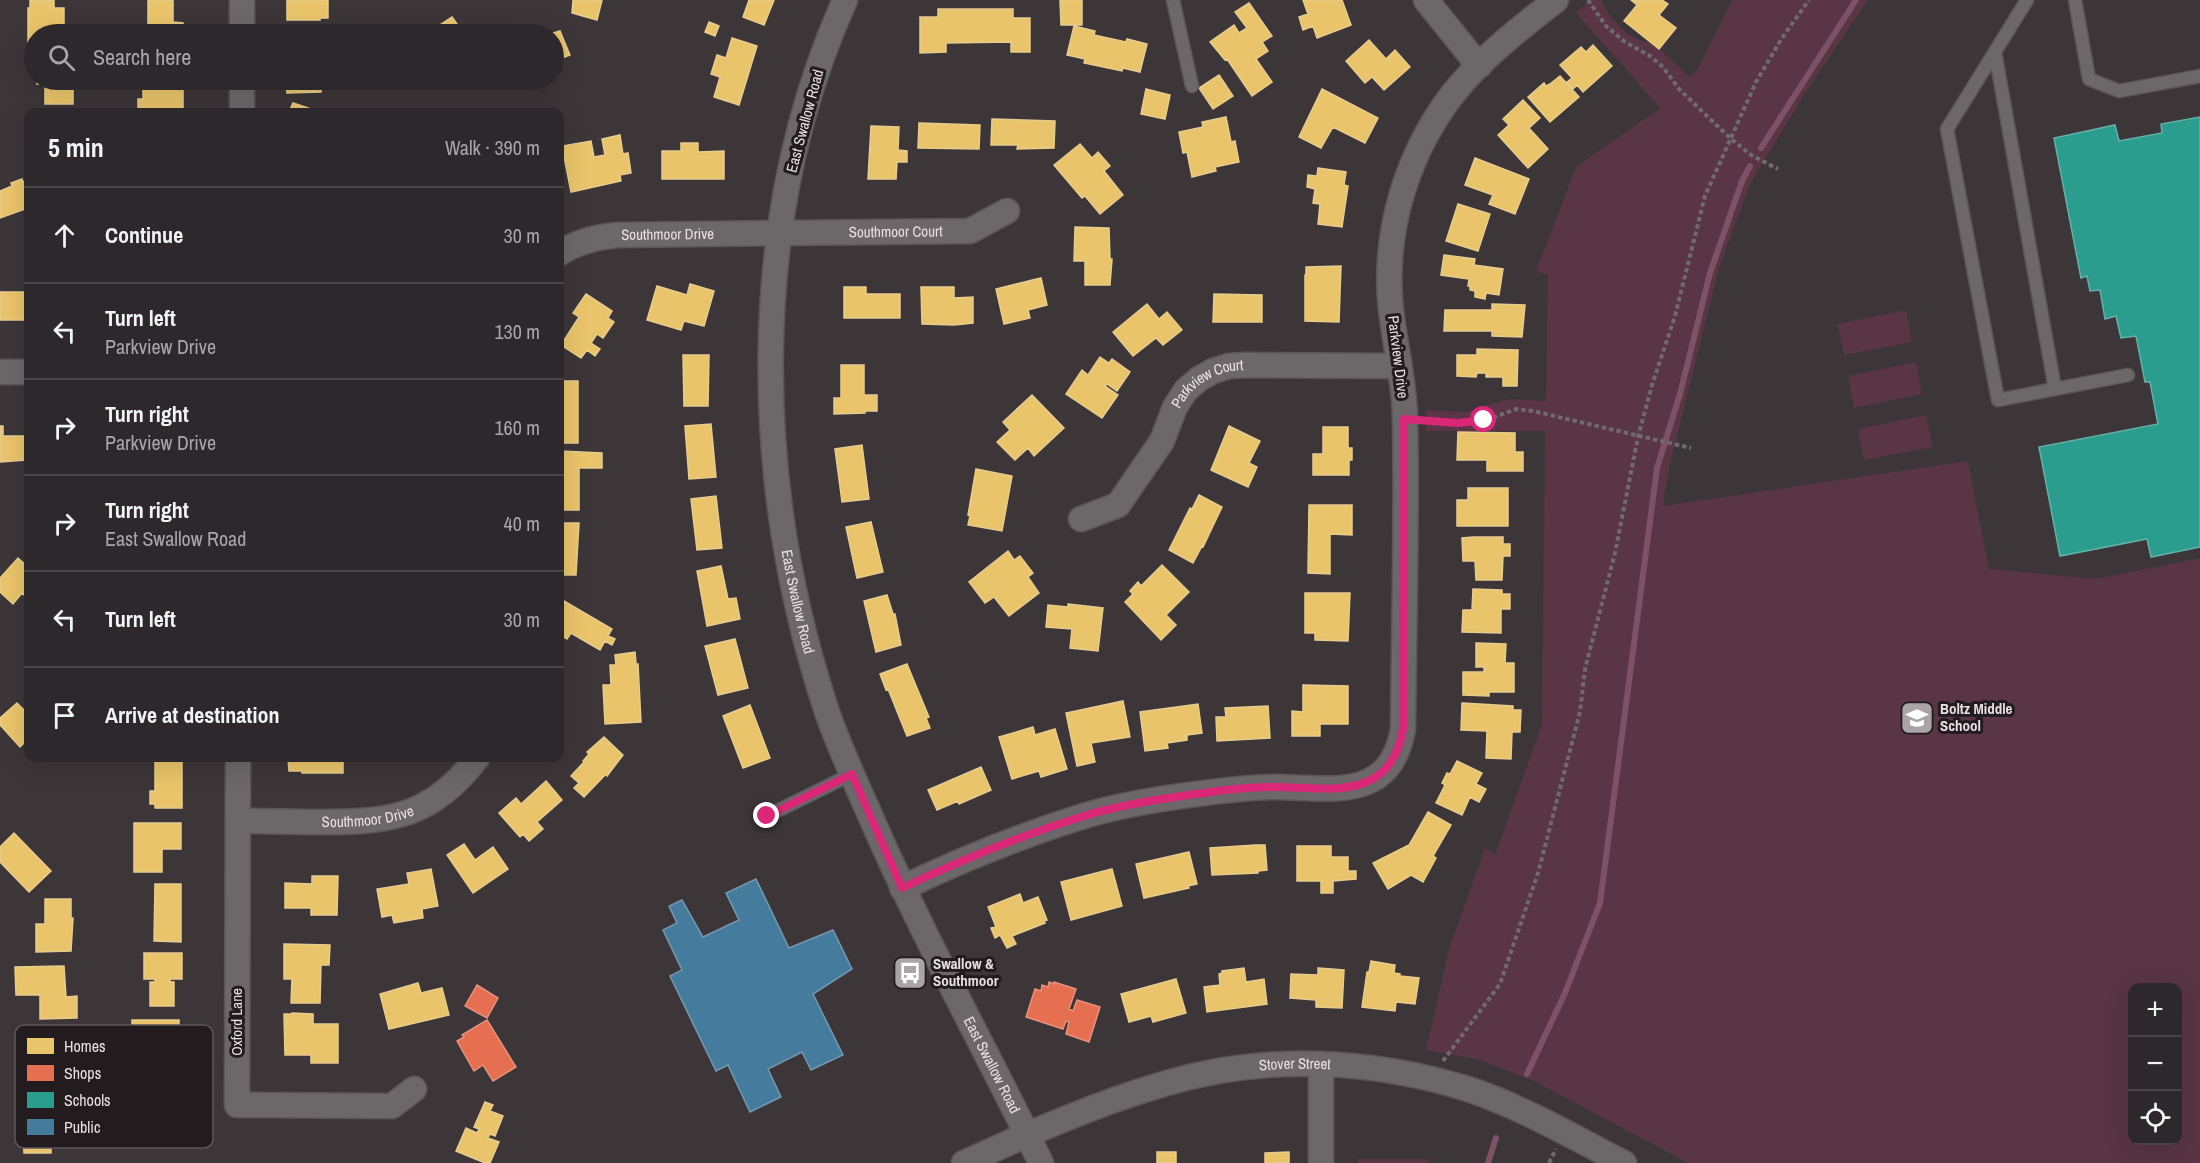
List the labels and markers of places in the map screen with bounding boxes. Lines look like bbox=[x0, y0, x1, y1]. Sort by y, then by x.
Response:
place label: Boltz Middle School bbox=[1940, 698, 2013, 736]
school or university icon: Boltz Middle School bbox=[1899, 700, 1935, 736]
place label: Swallow & Southmoor bbox=[933, 953, 999, 991]
bus stop icon: Swallow & Southmoor bbox=[892, 955, 928, 991]

